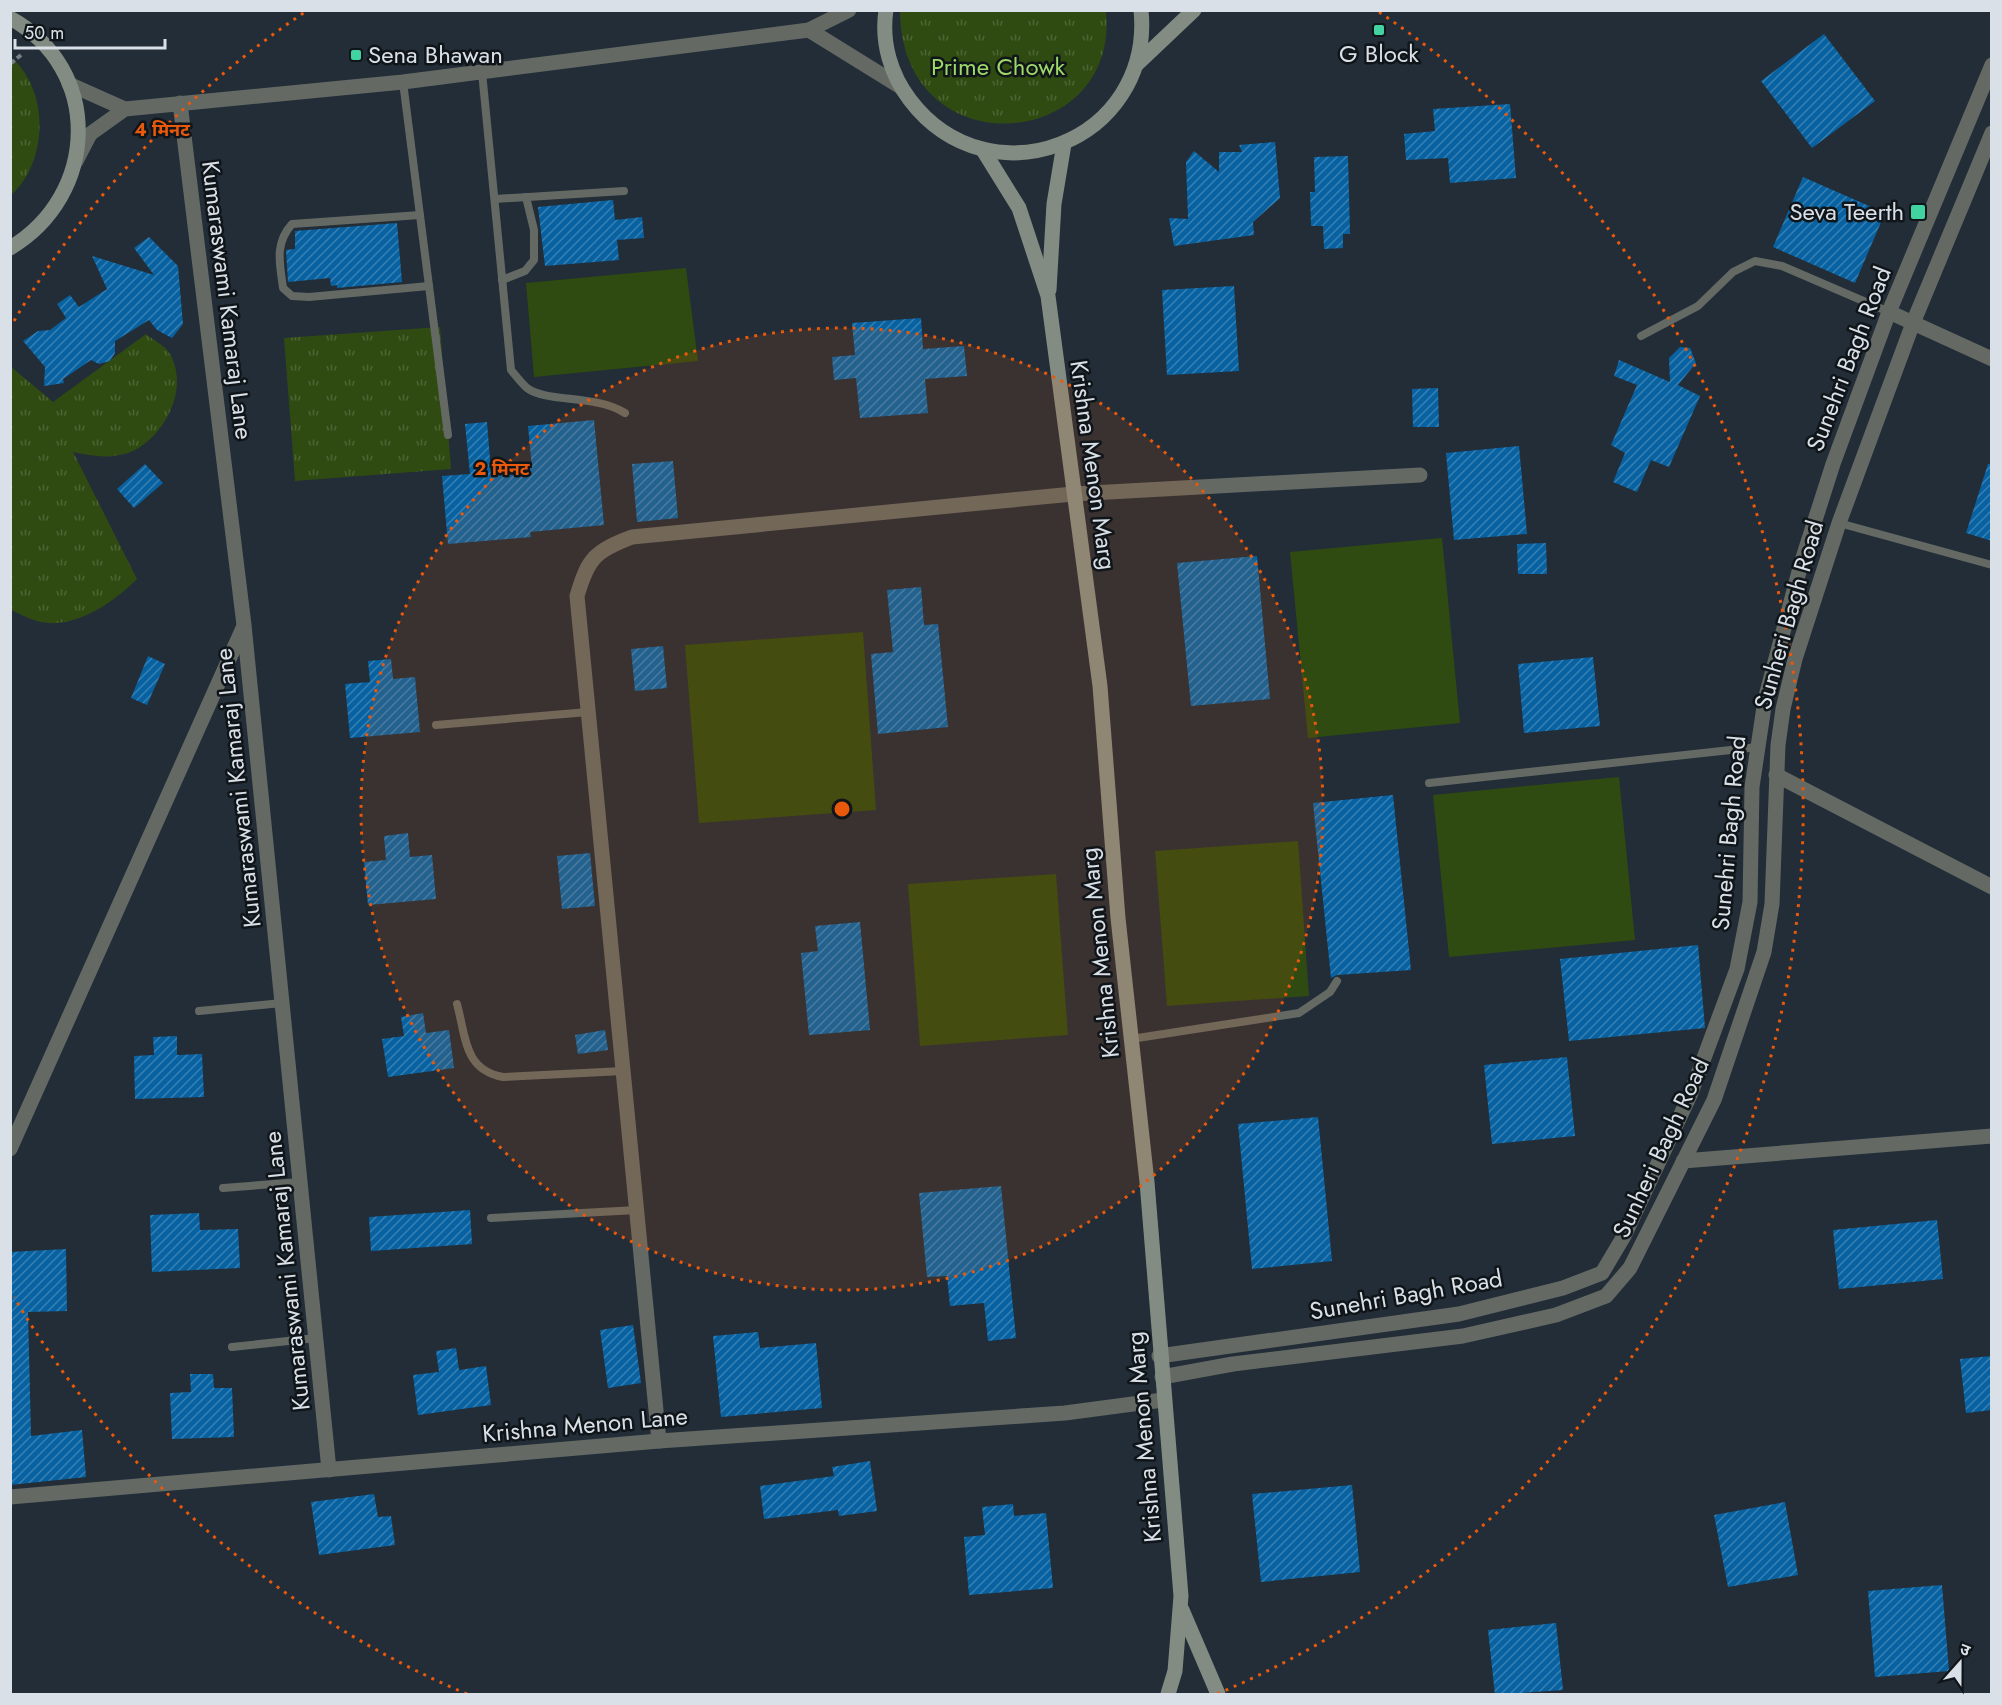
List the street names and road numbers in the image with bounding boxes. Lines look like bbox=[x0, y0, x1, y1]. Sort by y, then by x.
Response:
street label: Kumaraswami Kamaraj Lane bbox=[193, 159, 262, 441]
street label: Sunehri Bagh Road bbox=[1797, 261, 1900, 456]
street label: Krishna Menon Marg bbox=[1061, 358, 1126, 572]
street label: Sunheri Bagh Road bbox=[1745, 516, 1832, 713]
street label: Kumaraswami Kamaraj Lane bbox=[205, 647, 270, 929]
street label: Sunehri Bagh Road bbox=[1703, 734, 1754, 932]
street label: Krishna Menon Marg bbox=[1071, 846, 1128, 1060]
street label: Sunheri Bagh Road bbox=[1603, 1052, 1718, 1244]
street label: Kumaraswami Kamaraj Lane bbox=[254, 1130, 319, 1412]
street label: Sunehri Bagh Road bbox=[1307, 1260, 1505, 1329]
street label: Krishna Menon Marg bbox=[1117, 1330, 1170, 1544]
street label: Krishna Menon Lane bbox=[481, 1398, 689, 1451]

